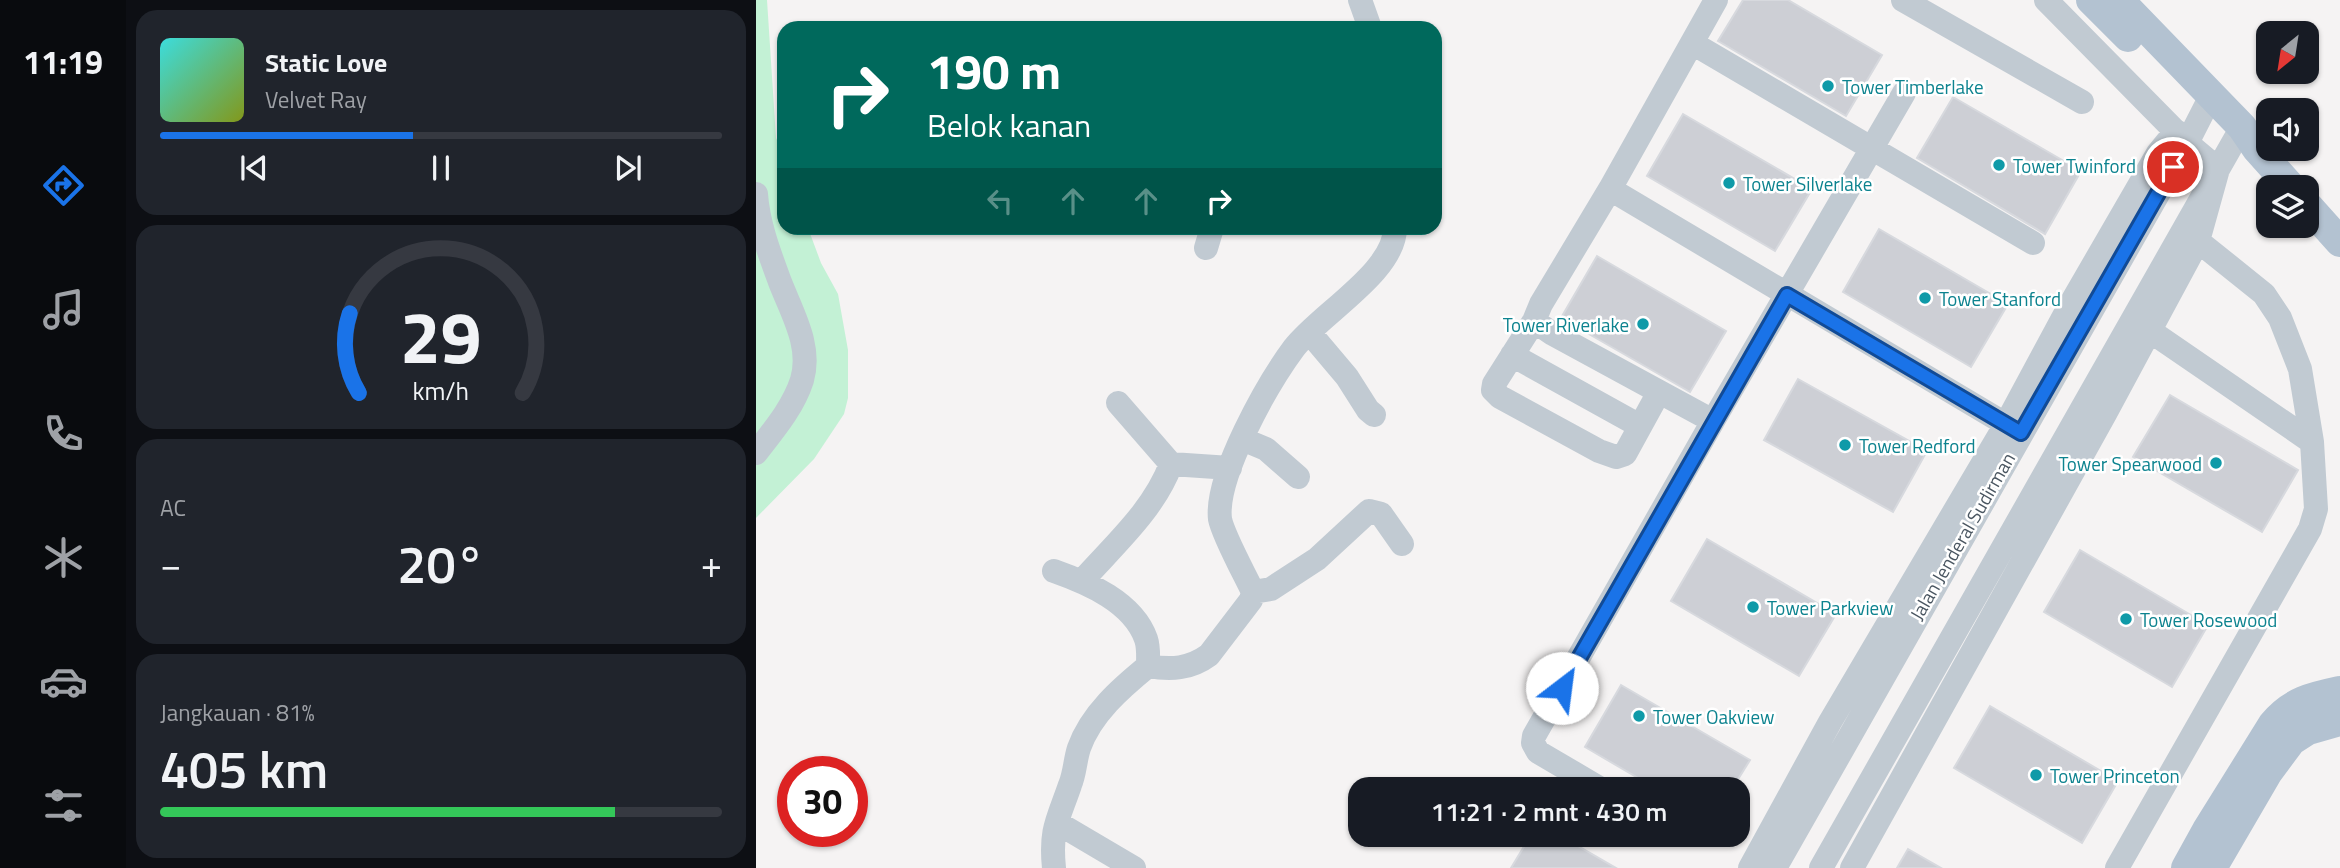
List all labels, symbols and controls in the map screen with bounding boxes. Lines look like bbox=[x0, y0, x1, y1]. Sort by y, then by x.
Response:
north arrow bbox=[2256, 21, 2319, 84]
map controls bbox=[2256, 21, 2319, 238]
text: 190 m bbox=[927, 33, 1061, 108]
text: 11:19 bbox=[23, 38, 103, 86]
text: Static Love bbox=[265, 43, 387, 82]
icon: right bbox=[812, 49, 903, 140]
place label: Tower Timberlake bbox=[1842, 72, 1984, 101]
marker: Tower Timberlake bbox=[1820, 78, 1836, 94]
text: Velvet Ray bbox=[265, 82, 367, 117]
button: sound bbox=[2256, 98, 2319, 161]
text: Belok kanan bbox=[927, 101, 1091, 149]
pin bbox=[2143, 137, 2203, 197]
icon: arrive bbox=[2154, 148, 2192, 186]
icon: previous bbox=[235, 149, 273, 187]
icon: pause bbox=[422, 149, 460, 187]
icon: next bbox=[609, 149, 647, 187]
place label: Tower Twinford bbox=[2013, 151, 2136, 180]
marker: Tower Twinford bbox=[1991, 157, 2007, 173]
icon: directions bbox=[39, 161, 88, 210]
place label: Tower Silverlake bbox=[1743, 169, 1872, 198]
marker: Tower Silverlake bbox=[1721, 175, 1737, 191]
button: layers bbox=[2256, 175, 2319, 238]
icon: left bbox=[981, 182, 1019, 220]
icon: ahead bbox=[1054, 182, 1092, 220]
icon: ahead bbox=[1127, 182, 1165, 220]
icon: right bbox=[1200, 182, 1238, 220]
text: 29 bbox=[400, 281, 482, 391]
place label: Tower Stanford bbox=[1939, 284, 2061, 313]
icon: music bbox=[39, 285, 88, 334]
marker: Tower Stanford bbox=[1917, 290, 1933, 306]
place label: Tower Riverlake bbox=[1503, 310, 1629, 339]
marker: Tower Riverlake bbox=[1635, 316, 1651, 332]
text: km/h bbox=[413, 372, 469, 410]
icon: phone bbox=[39, 409, 88, 458]
place label: Tower Redford bbox=[1859, 431, 1976, 460]
marker: Tower Redford bbox=[1837, 437, 1853, 453]
street label: Jalan Jenderal Sudirman bbox=[1902, 447, 2022, 625]
place label: Tower Spearwood bbox=[2059, 449, 2202, 478]
marker: Tower Spearwood bbox=[2208, 455, 2224, 471]
text: AC bbox=[160, 490, 186, 525]
text: 20° bbox=[397, 524, 485, 603]
icon: climate bbox=[39, 533, 88, 582]
text: − bbox=[160, 535, 181, 593]
text: + bbox=[701, 535, 722, 593]
place label: Tower Parkview bbox=[1767, 593, 1894, 622]
marker: Tower Parkview bbox=[1745, 599, 1761, 615]
place label: Tower Rosewood bbox=[2140, 605, 2277, 634]
marker: Tower Rosewood bbox=[2118, 611, 2134, 627]
position arrow bbox=[1525, 651, 1599, 725]
icon: car bbox=[39, 657, 88, 706]
text: Jangkauan · 81% bbox=[160, 695, 315, 730]
place label: Tower Oakview bbox=[1653, 702, 1774, 731]
marker: Tower Oakview bbox=[1631, 708, 1647, 724]
text: 405 km bbox=[160, 729, 328, 808]
speed limit sign: 30 bbox=[777, 756, 868, 847]
place label: Tower Princeton bbox=[2050, 761, 2180, 790]
marker: Tower Princeton bbox=[2028, 767, 2044, 783]
icon: filters bbox=[39, 781, 88, 830]
text: 11:21 · 2 mnt · 430 m bbox=[1431, 792, 1667, 831]

